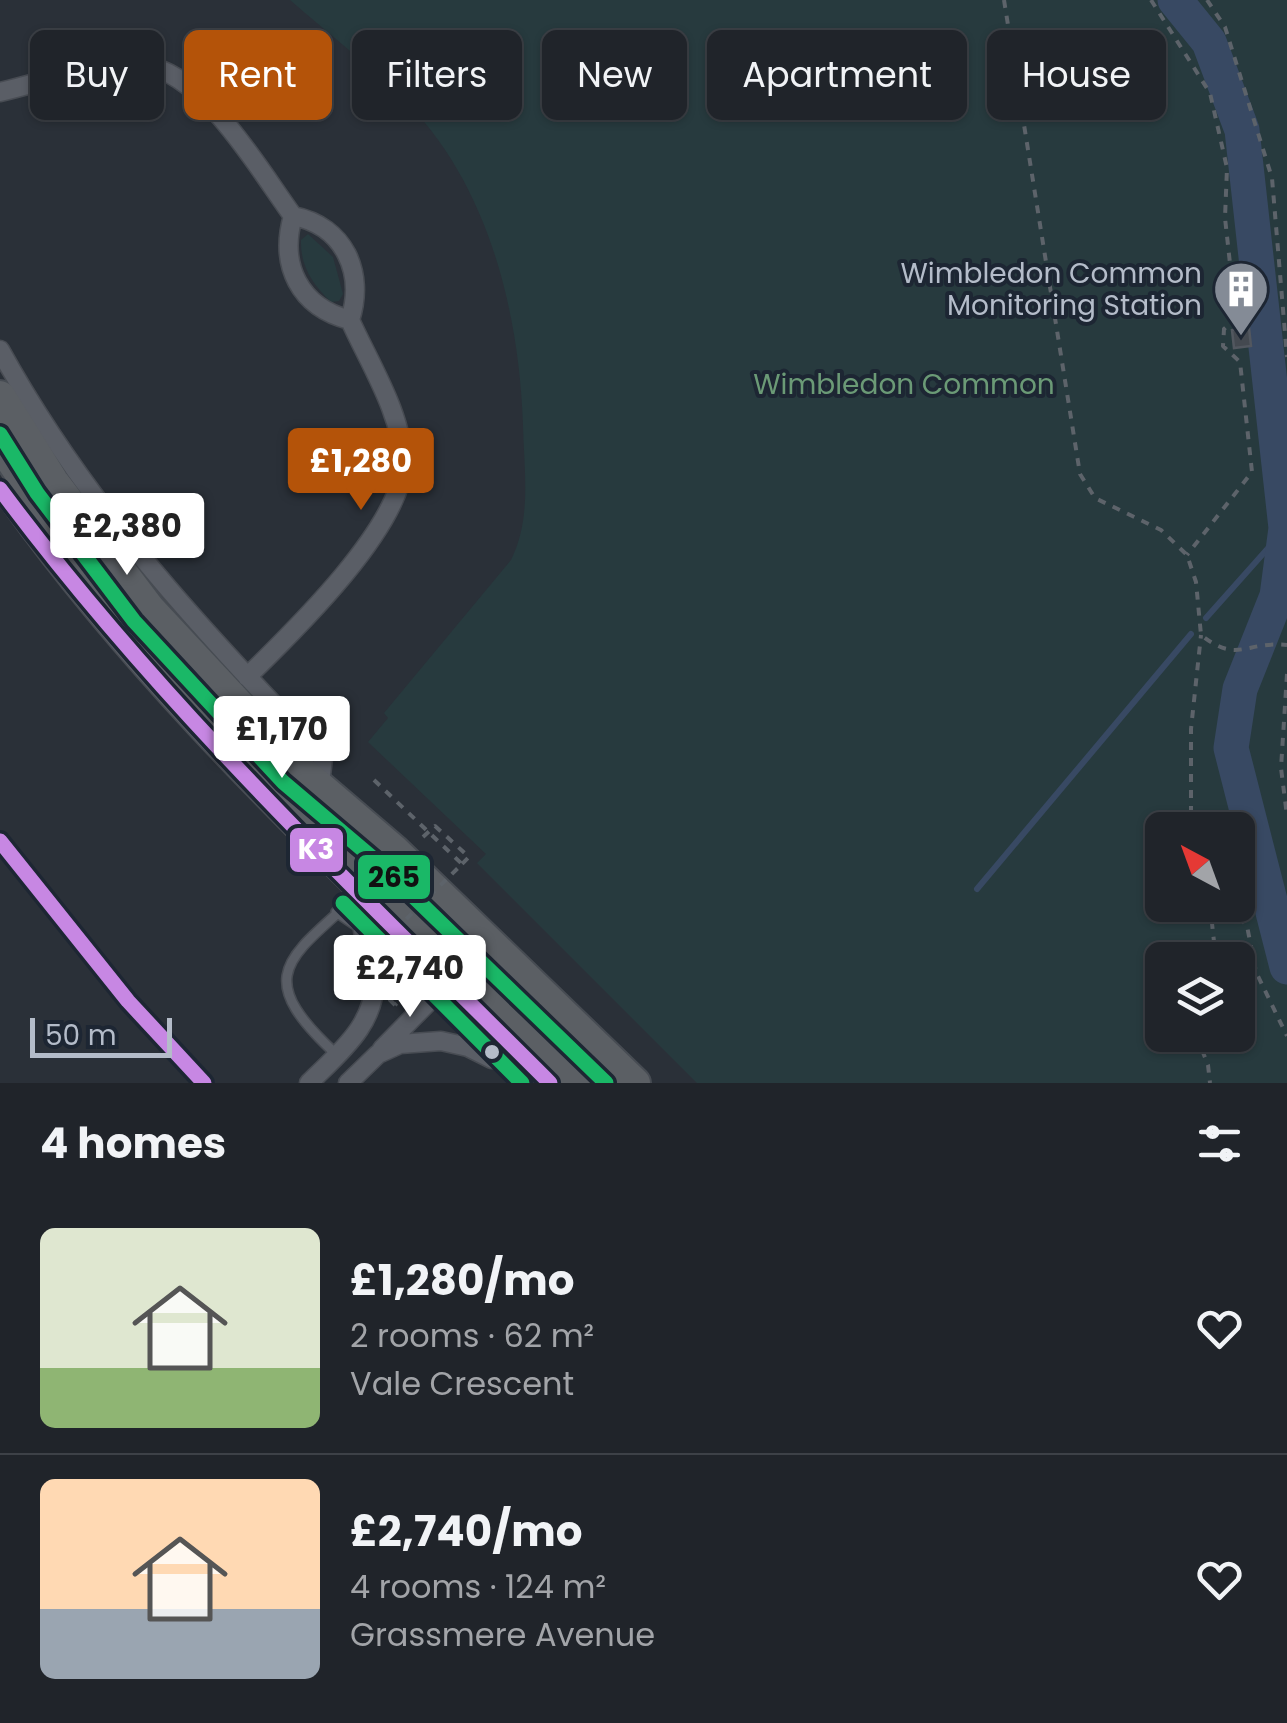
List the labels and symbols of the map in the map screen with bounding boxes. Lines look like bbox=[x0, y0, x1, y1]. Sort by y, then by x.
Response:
place label: Wimbledon Common Monitoring Station bbox=[900, 254, 1202, 325]
building icon: Wimbledon Common Monitoring Station bbox=[1211, 259, 1271, 338]
park label: Wimbledon Common bbox=[753, 365, 1055, 404]
pin: £1,280 bbox=[280, 428, 442, 513]
pin: £2,380 bbox=[46, 493, 208, 578]
pin: £1,170 bbox=[201, 696, 363, 781]
north arrow bbox=[1145, 812, 1255, 922]
line badge: K3 bbox=[288, 826, 345, 874]
text: K3 bbox=[298, 830, 334, 869]
line badge: 265 bbox=[356, 853, 432, 901]
text: 265 bbox=[368, 858, 420, 897]
pin: £2,740 bbox=[329, 935, 491, 1020]
scale bar bbox=[30, 1013, 172, 1058]
unlabelled marker bbox=[482, 1042, 502, 1062]

